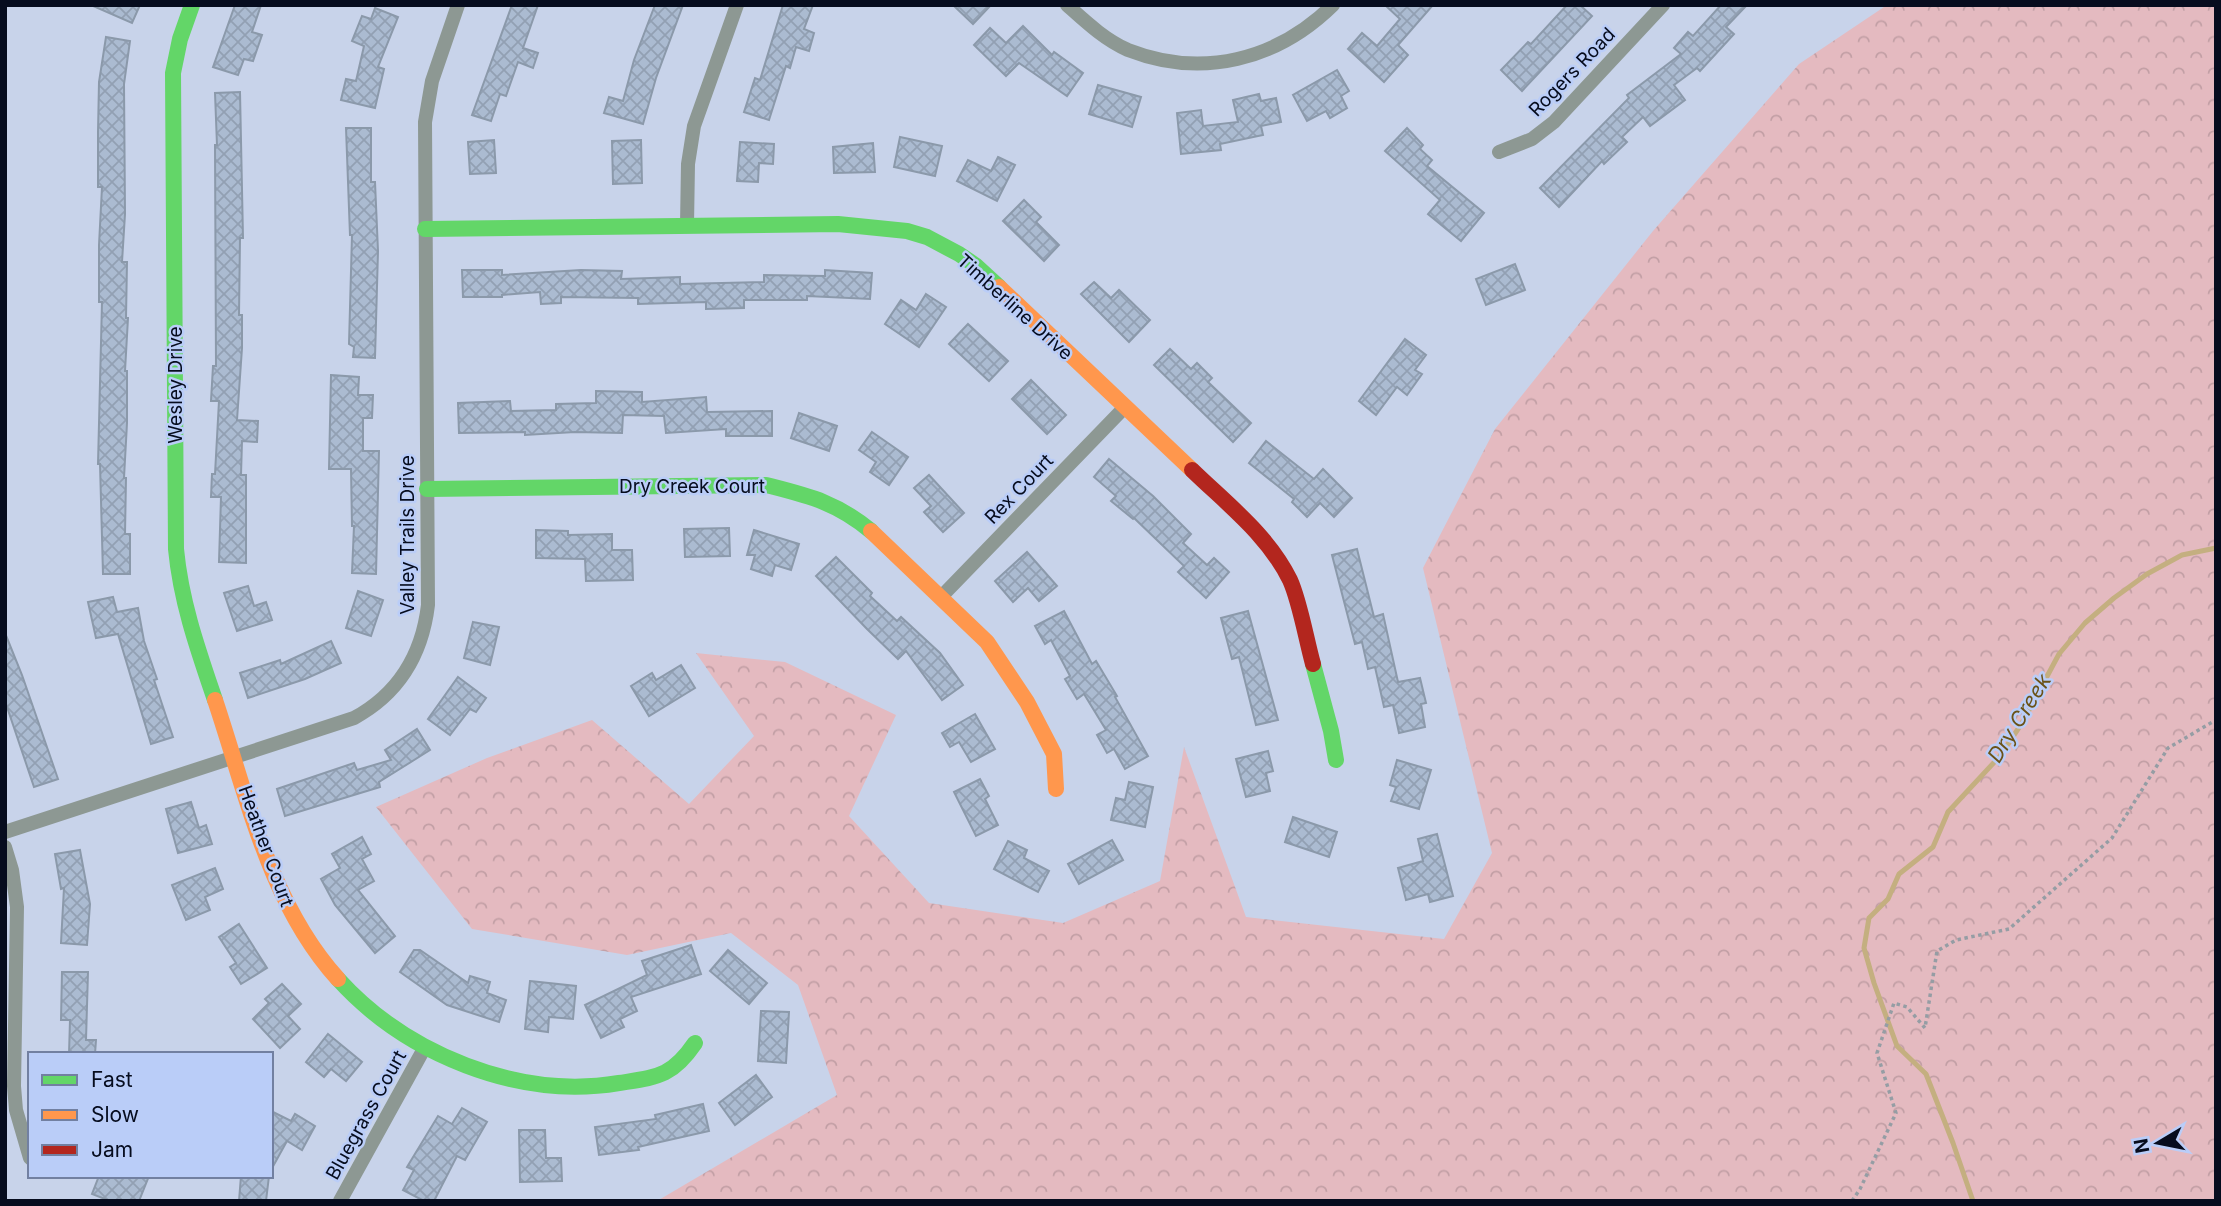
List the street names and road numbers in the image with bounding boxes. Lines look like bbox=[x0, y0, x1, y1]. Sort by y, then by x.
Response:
street label: Rogers Road bbox=[1524, 23, 1620, 121]
street label: Timberline Drive bbox=[952, 249, 1078, 365]
street label: Wesley Drive bbox=[164, 326, 187, 444]
street label: Rex Court bbox=[980, 449, 1058, 529]
street label: Valley Trails Drive bbox=[396, 455, 419, 615]
street label: Dry Creek Court bbox=[619, 475, 765, 498]
street label: Heather Court bbox=[233, 782, 299, 910]
street label: Bluegrass Court bbox=[321, 1046, 411, 1184]

